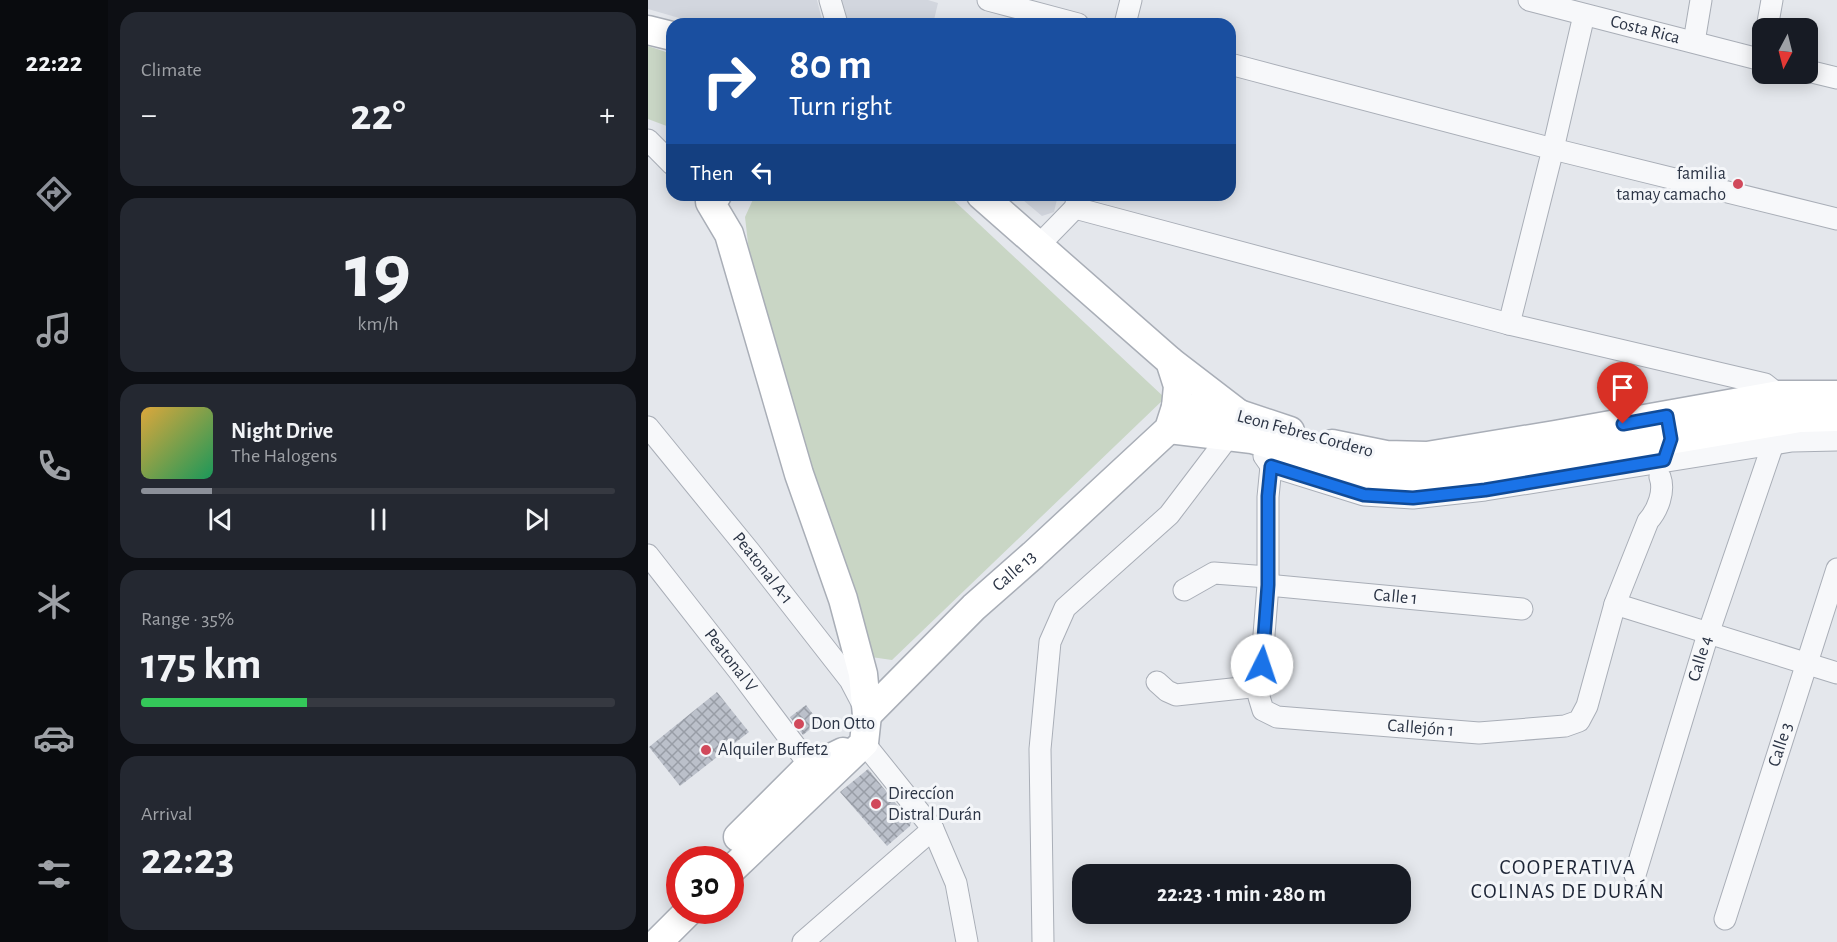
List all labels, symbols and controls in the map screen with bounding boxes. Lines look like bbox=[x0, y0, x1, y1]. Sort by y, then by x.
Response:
street label: Costa Rica bbox=[1609, 12, 1682, 47]
north arrow bbox=[1752, 18, 1818, 84]
map controls bbox=[1752, 18, 1818, 84]
icon: right bbox=[690, 42, 768, 120]
text: 80 m bbox=[789, 44, 872, 86]
text: 22:22 bbox=[25, 49, 83, 76]
text: Climate bbox=[141, 60, 202, 80]
text: 22° bbox=[350, 93, 406, 138]
text: Turn right bbox=[789, 93, 892, 120]
text: − bbox=[141, 99, 157, 132]
text: + bbox=[599, 99, 615, 132]
icon: left bbox=[746, 156, 779, 189]
text: Then bbox=[690, 162, 734, 184]
place label: familia tamay camacho bbox=[1616, 165, 1726, 204]
icon: directions bbox=[33, 173, 75, 215]
marker: familia tamay camacho bbox=[1731, 177, 1745, 191]
text: 19 bbox=[345, 234, 411, 312]
icon: music bbox=[33, 309, 75, 351]
text: km/h bbox=[357, 314, 399, 334]
pin bbox=[1597, 362, 1648, 424]
icon: arrive bbox=[1606, 371, 1639, 404]
street label: Leon Febres Cordero bbox=[1235, 407, 1375, 461]
text: Night Drive bbox=[231, 420, 333, 442]
icon: phone bbox=[33, 445, 75, 487]
text: The Halogens bbox=[231, 446, 337, 466]
icon: previous bbox=[204, 503, 237, 536]
icon: pause bbox=[362, 503, 395, 536]
icon: next bbox=[520, 503, 553, 536]
street label: Peatonal A-1 bbox=[729, 529, 796, 608]
street label: Calle 13 bbox=[989, 548, 1040, 595]
icon: climate bbox=[33, 581, 75, 623]
street label: Calle 1 bbox=[1373, 586, 1418, 608]
text: Range · 35% bbox=[141, 609, 234, 629]
street label: Peatonal V bbox=[700, 626, 761, 696]
position arrow bbox=[1230, 633, 1294, 697]
street label: Calle 4 bbox=[1685, 633, 1716, 684]
text: 175 km bbox=[141, 642, 261, 687]
place label: Don Otto bbox=[811, 715, 875, 733]
icon: car bbox=[33, 717, 75, 759]
marker: Don Otto bbox=[792, 717, 806, 731]
street label: Callejón 1 bbox=[1387, 717, 1455, 740]
street label: Calle 3 bbox=[1765, 720, 1796, 769]
place label: Alquiler Buffet2 bbox=[718, 741, 829, 759]
marker: Alquiler Buffet2 bbox=[699, 743, 713, 757]
place label: Direccíon Distral Durán bbox=[888, 785, 981, 824]
marker: Direccíon Distral Durán bbox=[869, 797, 883, 811]
text: Arrival bbox=[141, 804, 192, 824]
text: 22:23 bbox=[141, 837, 234, 882]
speed limit sign: 30 bbox=[666, 846, 744, 924]
icon: filters bbox=[33, 853, 75, 895]
district label: COOPERATIVA COLINAS DE DURÁN bbox=[1471, 857, 1665, 902]
text: 22:23 · 1 min · 280 m bbox=[1157, 883, 1326, 905]

